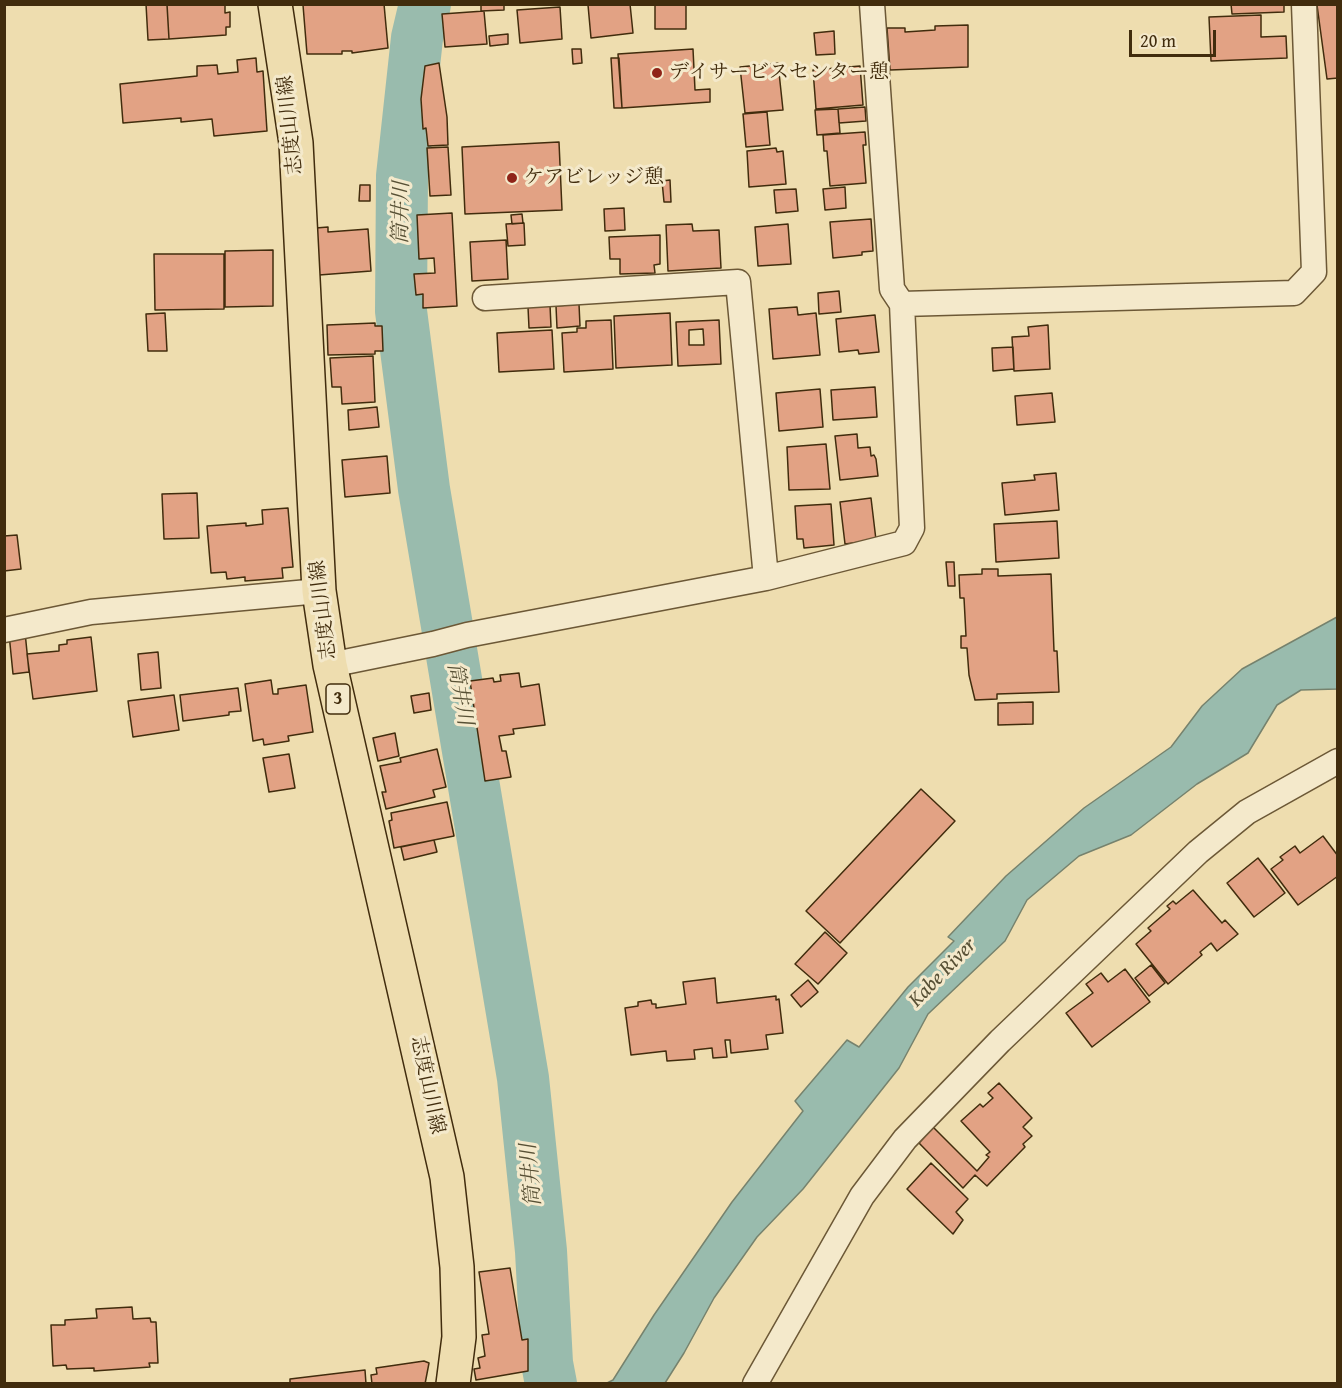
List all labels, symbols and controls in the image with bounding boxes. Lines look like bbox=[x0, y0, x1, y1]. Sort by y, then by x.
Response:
scale bar bbox=[1132, 18, 1219, 56]
text: 20 m bbox=[1140, 27, 1176, 54]
place label: デイサービスセンター憩 bbox=[669, 61, 889, 85]
marker: デイサービスセンター憩 bbox=[650, 66, 664, 80]
street label: 志度山川線 bbox=[274, 74, 308, 176]
place label: ケアビレッジ憩 bbox=[524, 166, 664, 190]
marker: ケアビレッジ憩 bbox=[505, 171, 519, 185]
water label: 筒井川 bbox=[389, 181, 415, 245]
street label: 志度山川線 bbox=[306, 559, 342, 661]
water label: 筒井川 bbox=[441, 661, 477, 727]
road number: 3 bbox=[326, 684, 350, 714]
water label: Kabe River bbox=[904, 933, 982, 1013]
street label: 志度山川線 bbox=[405, 1034, 449, 1136]
water label: 筒井川 bbox=[517, 1143, 547, 1207]

